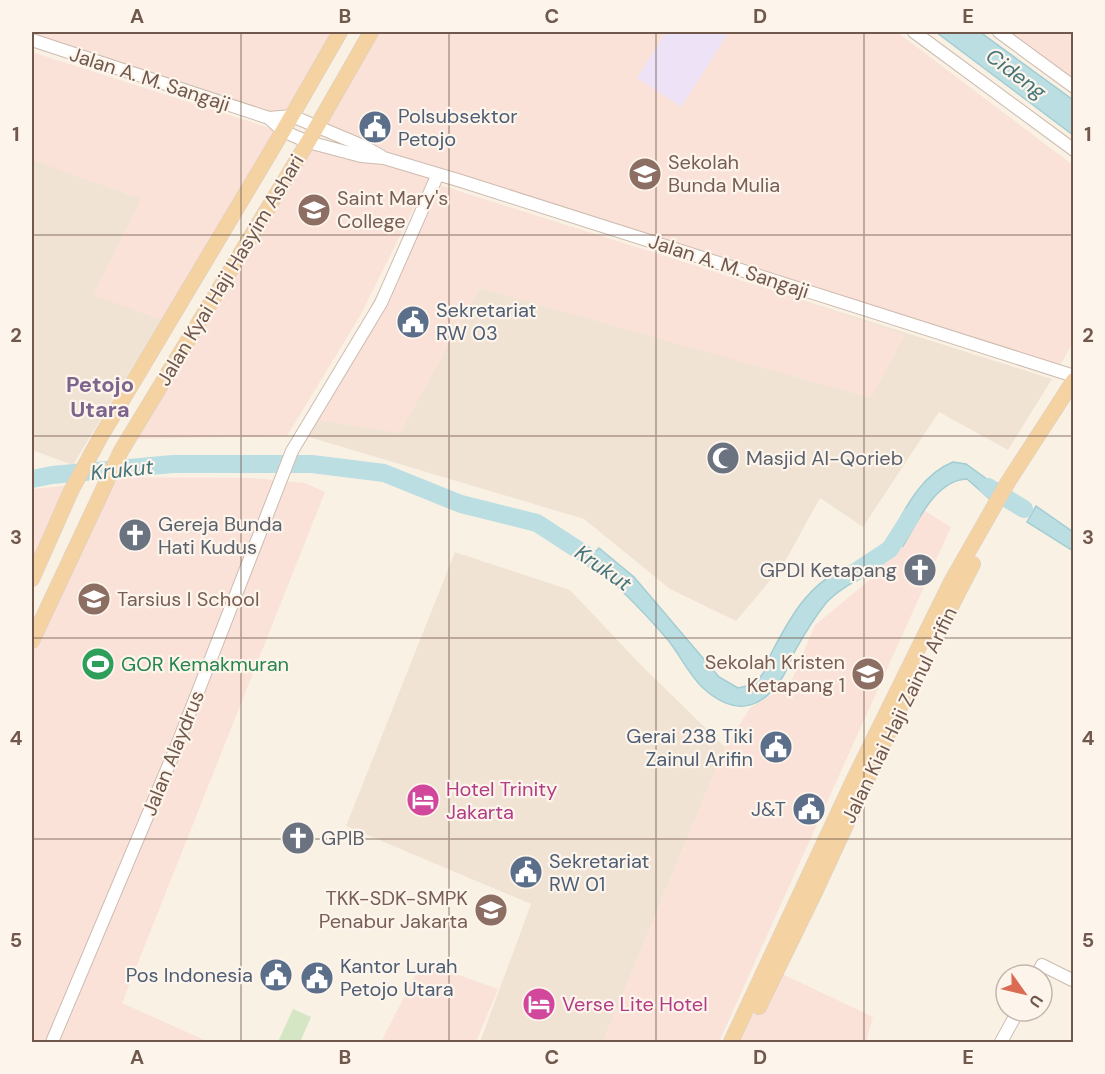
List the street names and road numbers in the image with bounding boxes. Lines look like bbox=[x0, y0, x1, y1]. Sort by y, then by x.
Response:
street label: Jalan A. M. Sangaji bbox=[66, 41, 234, 117]
street label: Jalan Kyai Haji Hasyim Ashari bbox=[150, 149, 310, 391]
street label: Jalan A. M. Sangaji bbox=[645, 228, 813, 304]
street label: Jalan Kiai Haji Zainul Arifin bbox=[835, 603, 963, 827]
street label: Jalan Alaydrus bbox=[136, 686, 210, 820]

